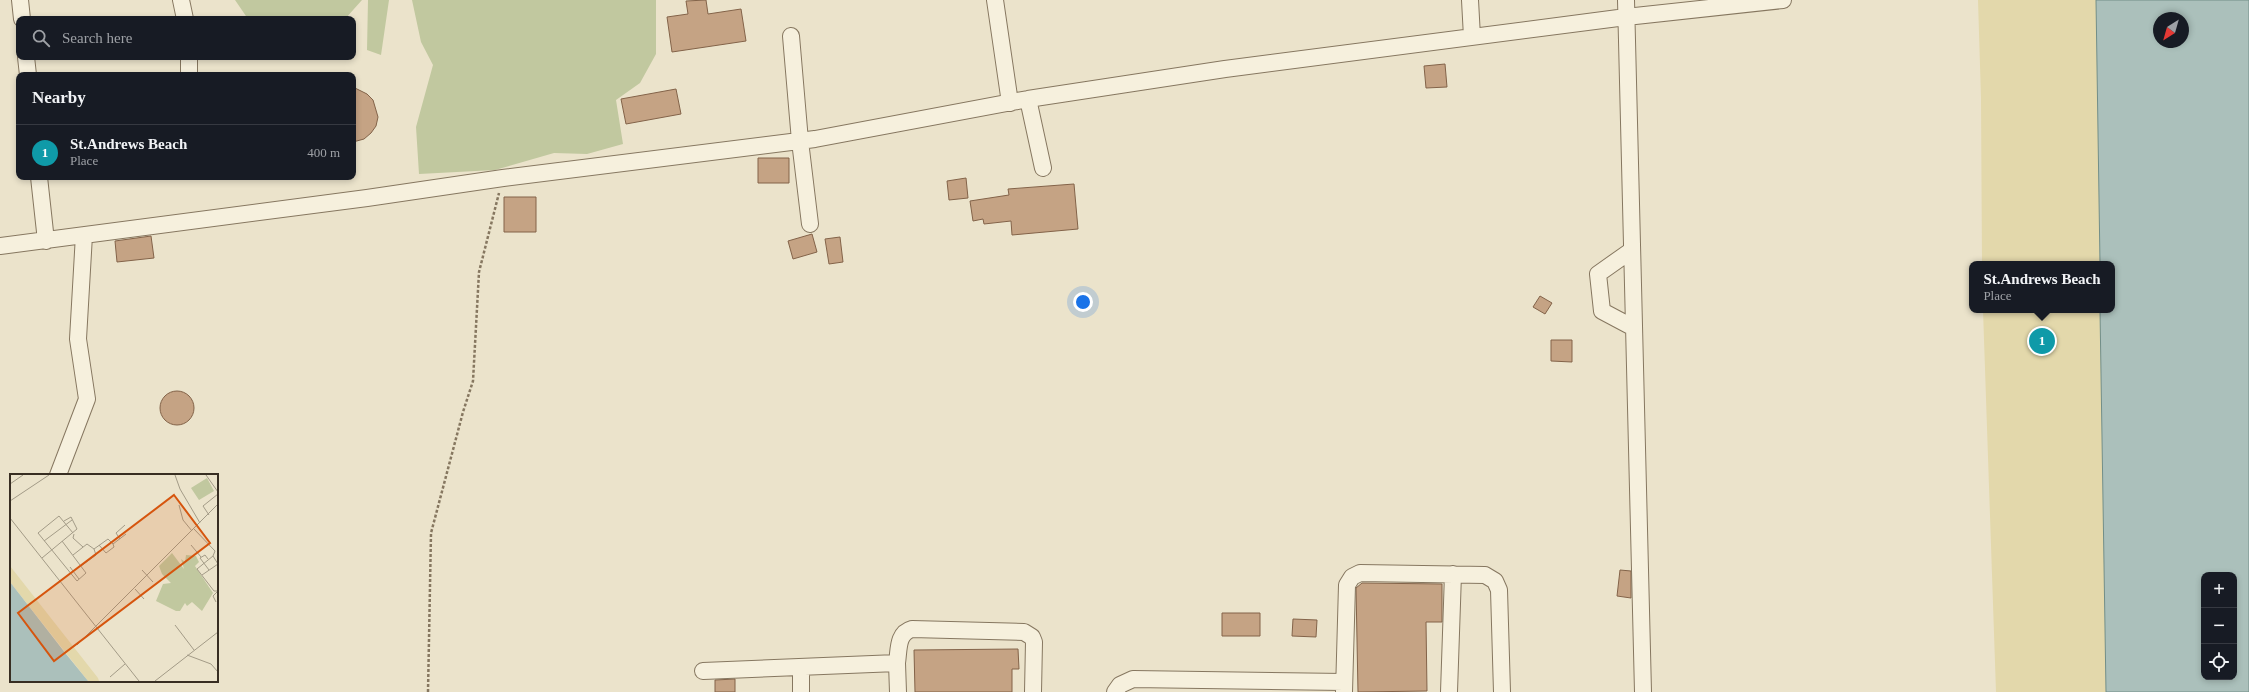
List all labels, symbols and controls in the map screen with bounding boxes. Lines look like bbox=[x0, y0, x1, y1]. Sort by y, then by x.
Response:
north arrow bbox=[2153, 12, 2189, 48]
search box bbox=[16, 16, 356, 60]
icon: search bbox=[30, 27, 52, 49]
text: Search here bbox=[62, 30, 132, 46]
text: Nearby bbox=[32, 88, 86, 107]
text: St.Andrews Beach bbox=[70, 136, 187, 152]
text: 1 bbox=[42, 145, 48, 160]
text: 400 m bbox=[307, 145, 340, 160]
text: Place bbox=[70, 153, 98, 168]
popup bbox=[1969, 261, 2115, 313]
text: St.Andrews Beach bbox=[1983, 271, 2101, 287]
text: Place bbox=[1983, 288, 2012, 303]
your location bbox=[1073, 292, 1093, 312]
pin: 1 bbox=[2029, 326, 2055, 356]
inset map bbox=[10, 474, 218, 682]
map controls bbox=[2201, 572, 2237, 680]
button: + bbox=[2201, 572, 2237, 608]
button: − bbox=[2201, 608, 2237, 644]
button: locate bbox=[2201, 644, 2237, 680]

